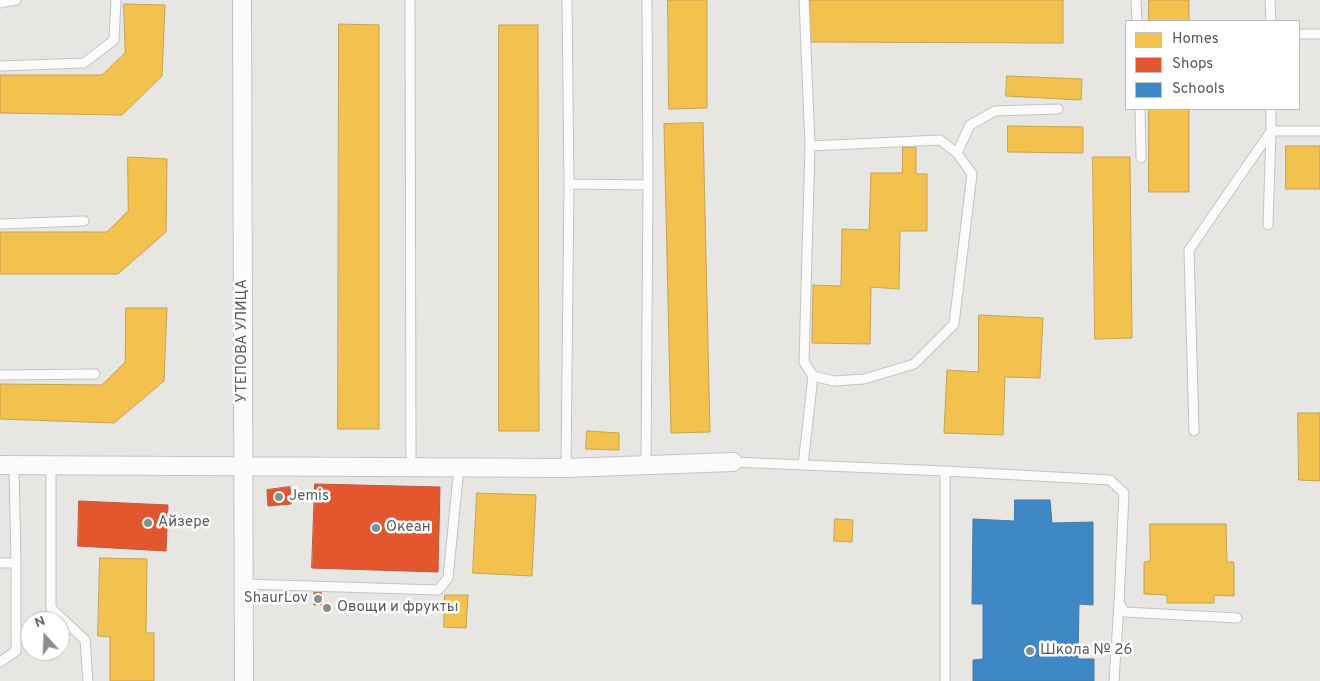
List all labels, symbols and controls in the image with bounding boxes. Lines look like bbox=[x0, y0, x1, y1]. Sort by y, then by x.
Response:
legend bbox=[1125, 20, 1300, 110]
text: Homes bbox=[1172, 30, 1219, 49]
text: Shops bbox=[1172, 55, 1213, 74]
text: Schools bbox=[1172, 80, 1225, 99]
street label: УТЕПОВА УЛИЦА bbox=[234, 279, 252, 403]
place label: Jemis bbox=[289, 488, 329, 506]
marker: Jemis bbox=[273, 491, 285, 503]
place label: Айзере bbox=[158, 514, 210, 532]
marker: Айзере bbox=[142, 517, 154, 529]
place label: Океан bbox=[386, 519, 431, 537]
marker: Океан bbox=[370, 522, 382, 534]
place label: ShaurLov bbox=[244, 590, 308, 608]
marker: ShaurLov bbox=[312, 593, 324, 605]
place label: Овощи и фрукты bbox=[337, 599, 458, 617]
marker: Овощи и фрукты bbox=[321, 602, 333, 614]
north arrow bbox=[20, 611, 70, 661]
text: N bbox=[32, 613, 48, 632]
place label: Школа № 26 bbox=[1040, 642, 1132, 660]
marker: Школа № 26 bbox=[1024, 645, 1036, 657]

